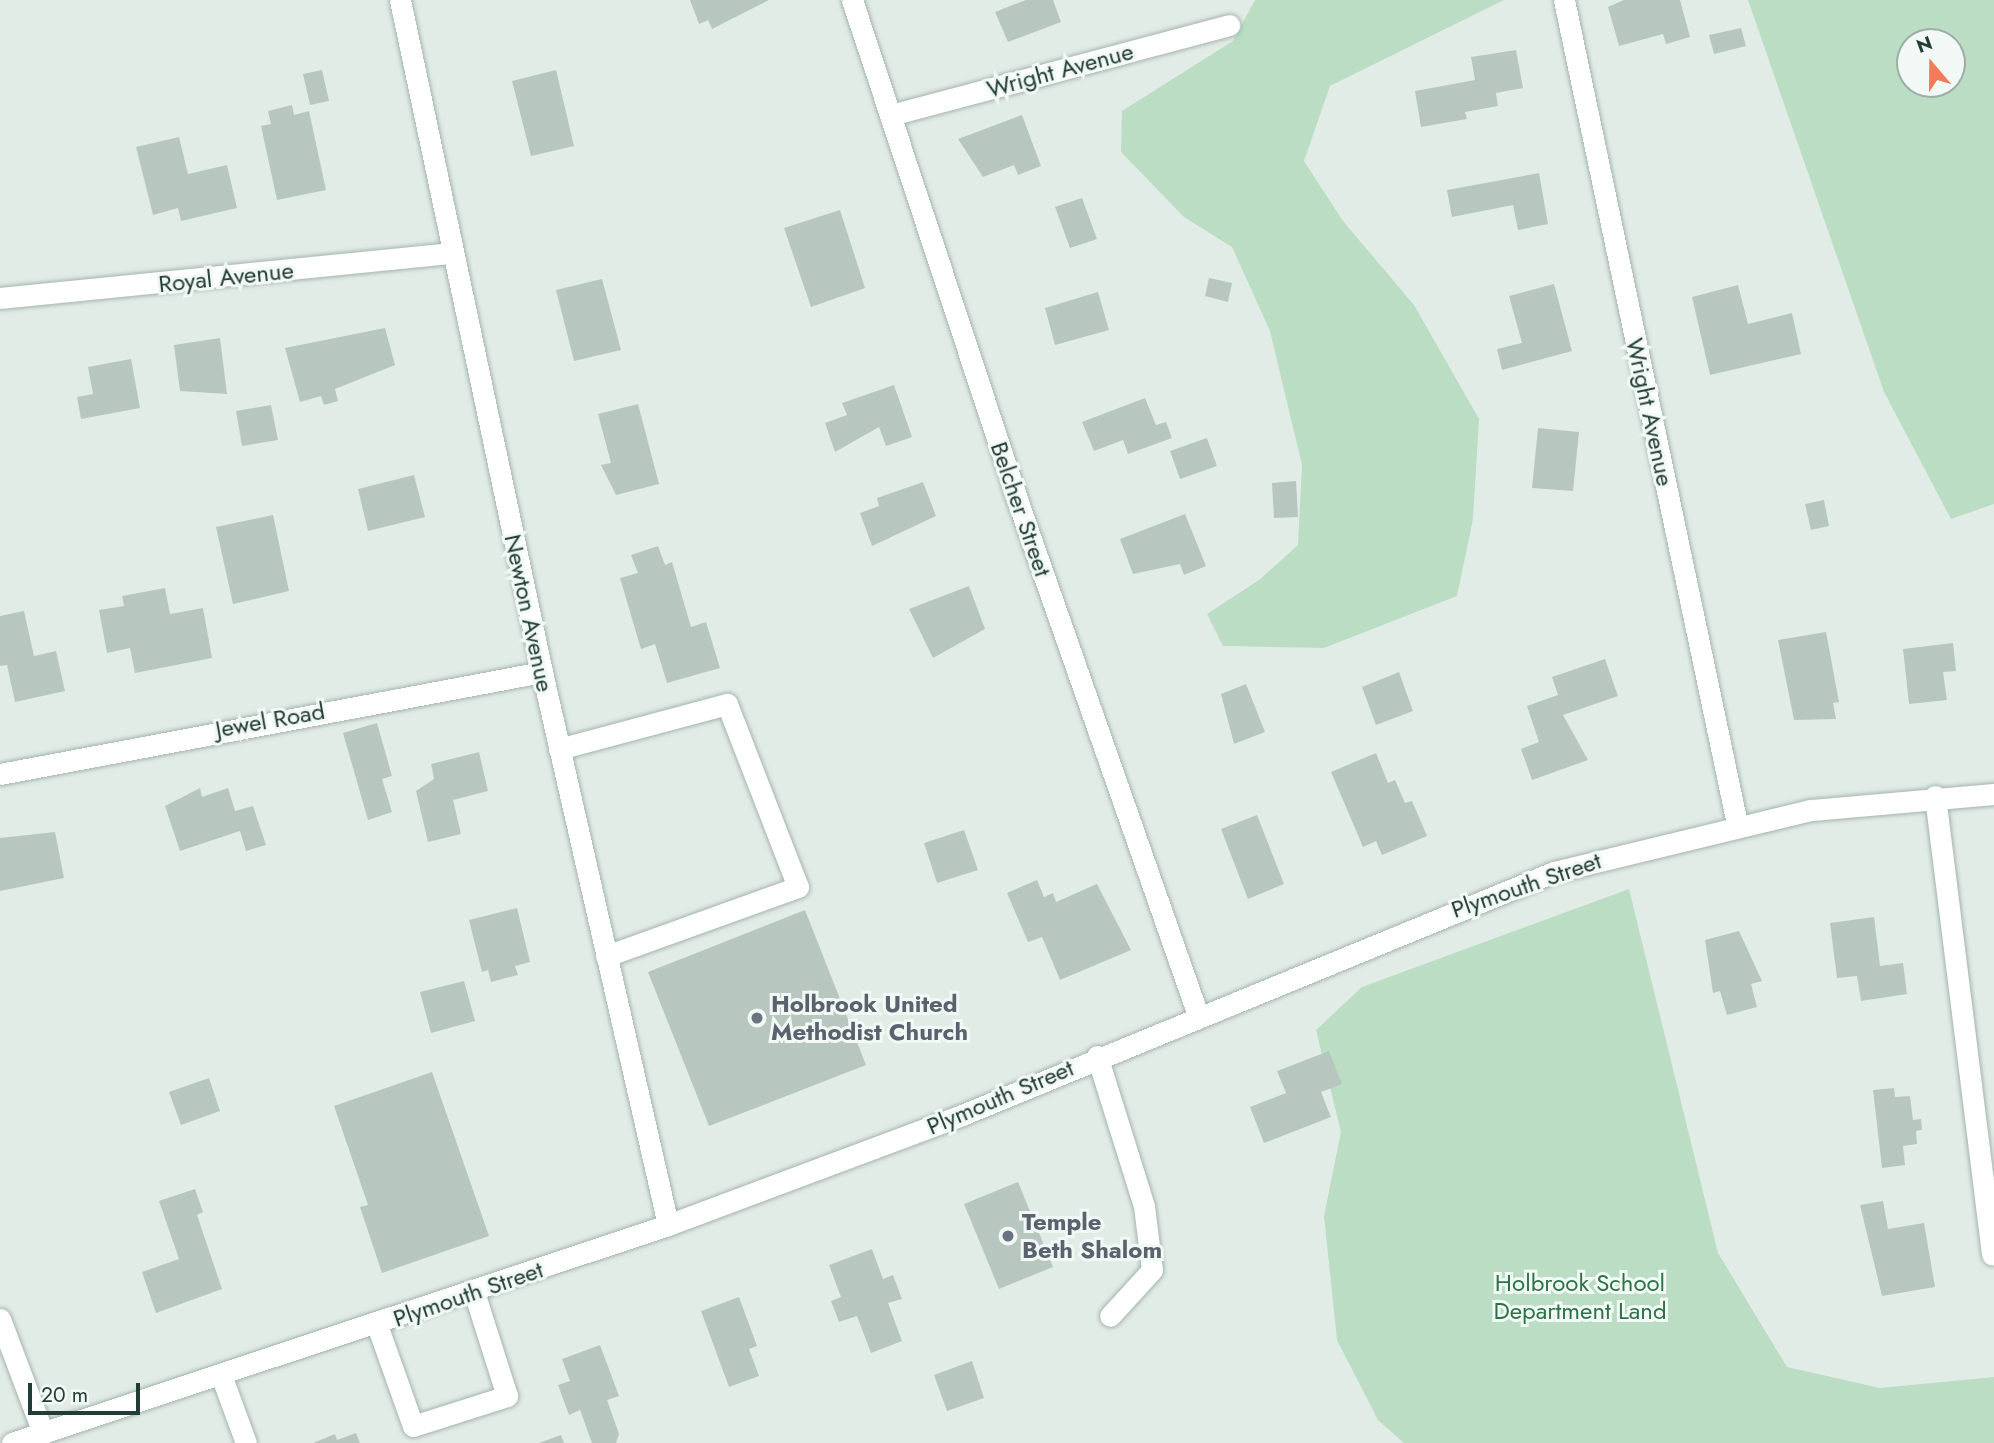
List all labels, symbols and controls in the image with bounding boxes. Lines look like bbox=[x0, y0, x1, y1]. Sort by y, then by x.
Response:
north arrow bbox=[1896, 28, 1966, 98]
text: N bbox=[1913, 29, 1936, 60]
street label: Wright Avenue bbox=[984, 37, 1136, 103]
street label: Royal Avenue bbox=[157, 256, 295, 298]
street label: Wright Avenue bbox=[1620, 335, 1680, 489]
street label: Belcher Street bbox=[985, 438, 1057, 580]
street label: Newton Avenue bbox=[498, 532, 560, 694]
street label: Jewel Road bbox=[213, 696, 327, 744]
street label: Plymouth Street bbox=[1447, 846, 1605, 924]
place label: Holbrook United Methodist Church bbox=[771, 990, 968, 1046]
marker: Holbrook United Methodist Church bbox=[749, 1010, 765, 1026]
street label: Plymouth Street bbox=[922, 1053, 1078, 1141]
place label: Temple Beth Shalom bbox=[1022, 1208, 1162, 1264]
marker: Temple Beth Shalom bbox=[1000, 1228, 1016, 1244]
street label: Plymouth Street bbox=[389, 1255, 547, 1333]
park label: Holbrook School Department Land bbox=[1493, 1269, 1667, 1325]
scale bar bbox=[32, 1370, 144, 1414]
text: 20 m bbox=[41, 1380, 88, 1410]

